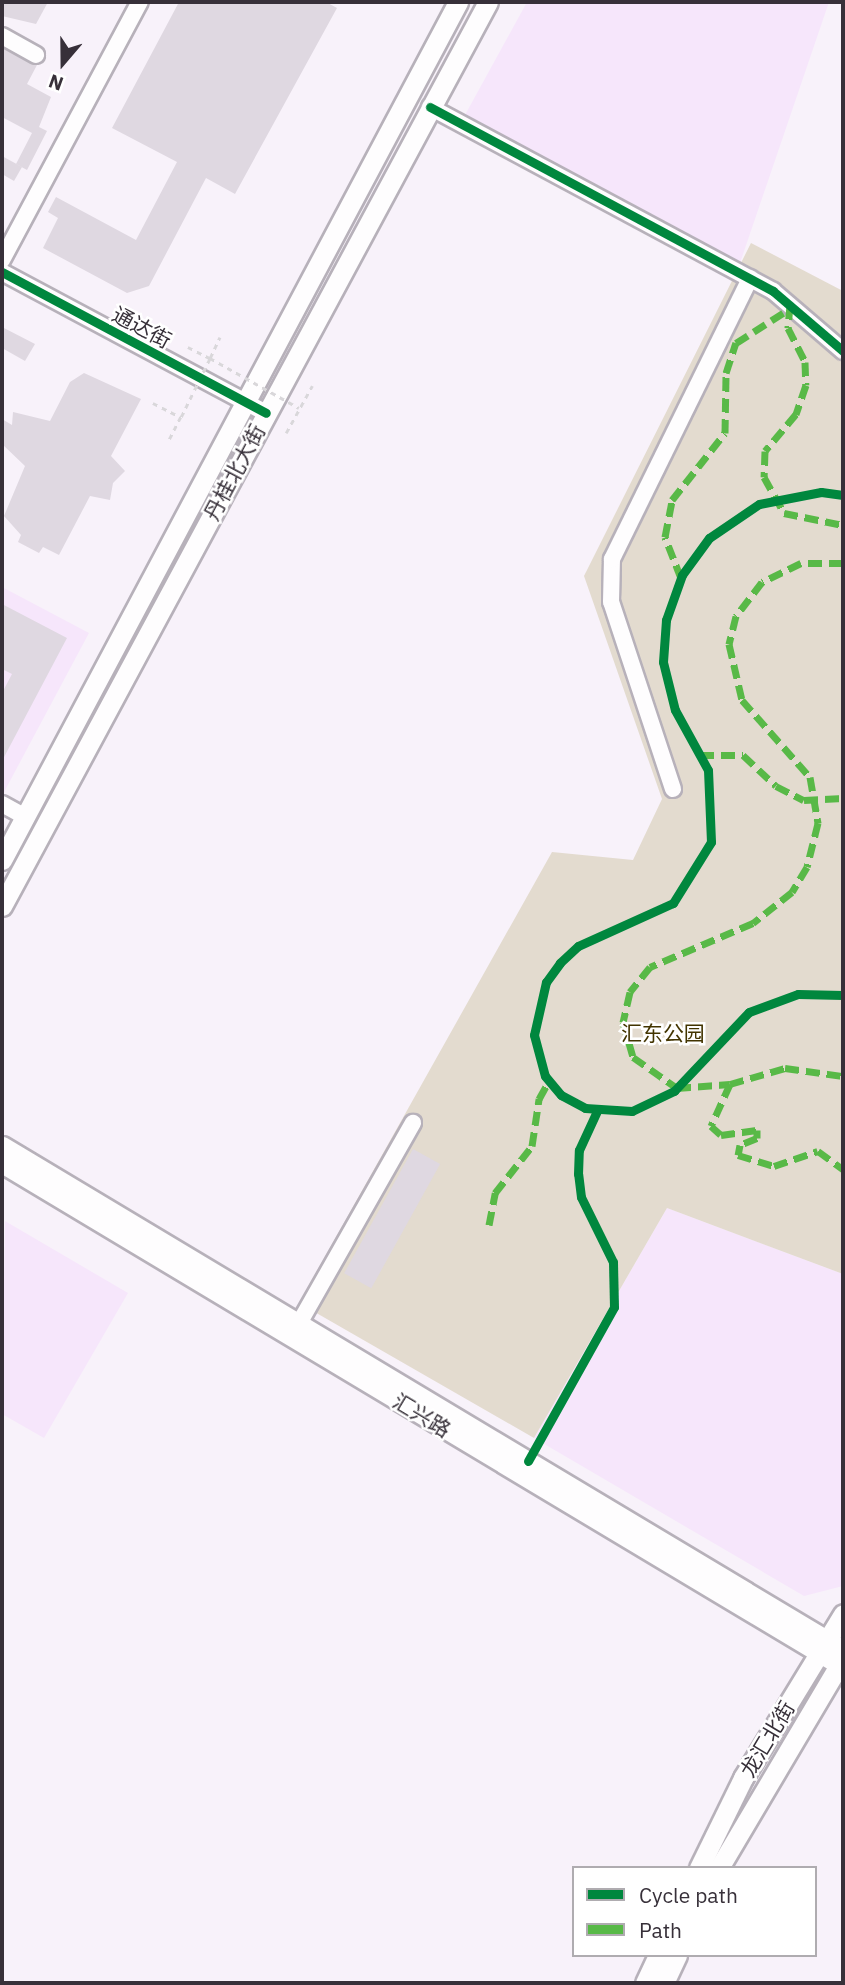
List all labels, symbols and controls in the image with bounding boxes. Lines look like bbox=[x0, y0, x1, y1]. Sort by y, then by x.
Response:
north arrow bbox=[28, 28, 98, 98]
text: N bbox=[45, 69, 66, 96]
street label: 通达街 bbox=[108, 301, 176, 353]
street label: 丹桂北大街 bbox=[198, 420, 270, 524]
park label: 汇东公园 bbox=[621, 1020, 705, 1046]
street label: 汇兴路 bbox=[389, 1388, 455, 1442]
street label: 龙汇北街 bbox=[735, 1697, 799, 1781]
legend bbox=[572, 1866, 817, 1957]
text: Cycle path bbox=[639, 1881, 738, 1909]
text: Path bbox=[639, 1916, 682, 1944]

